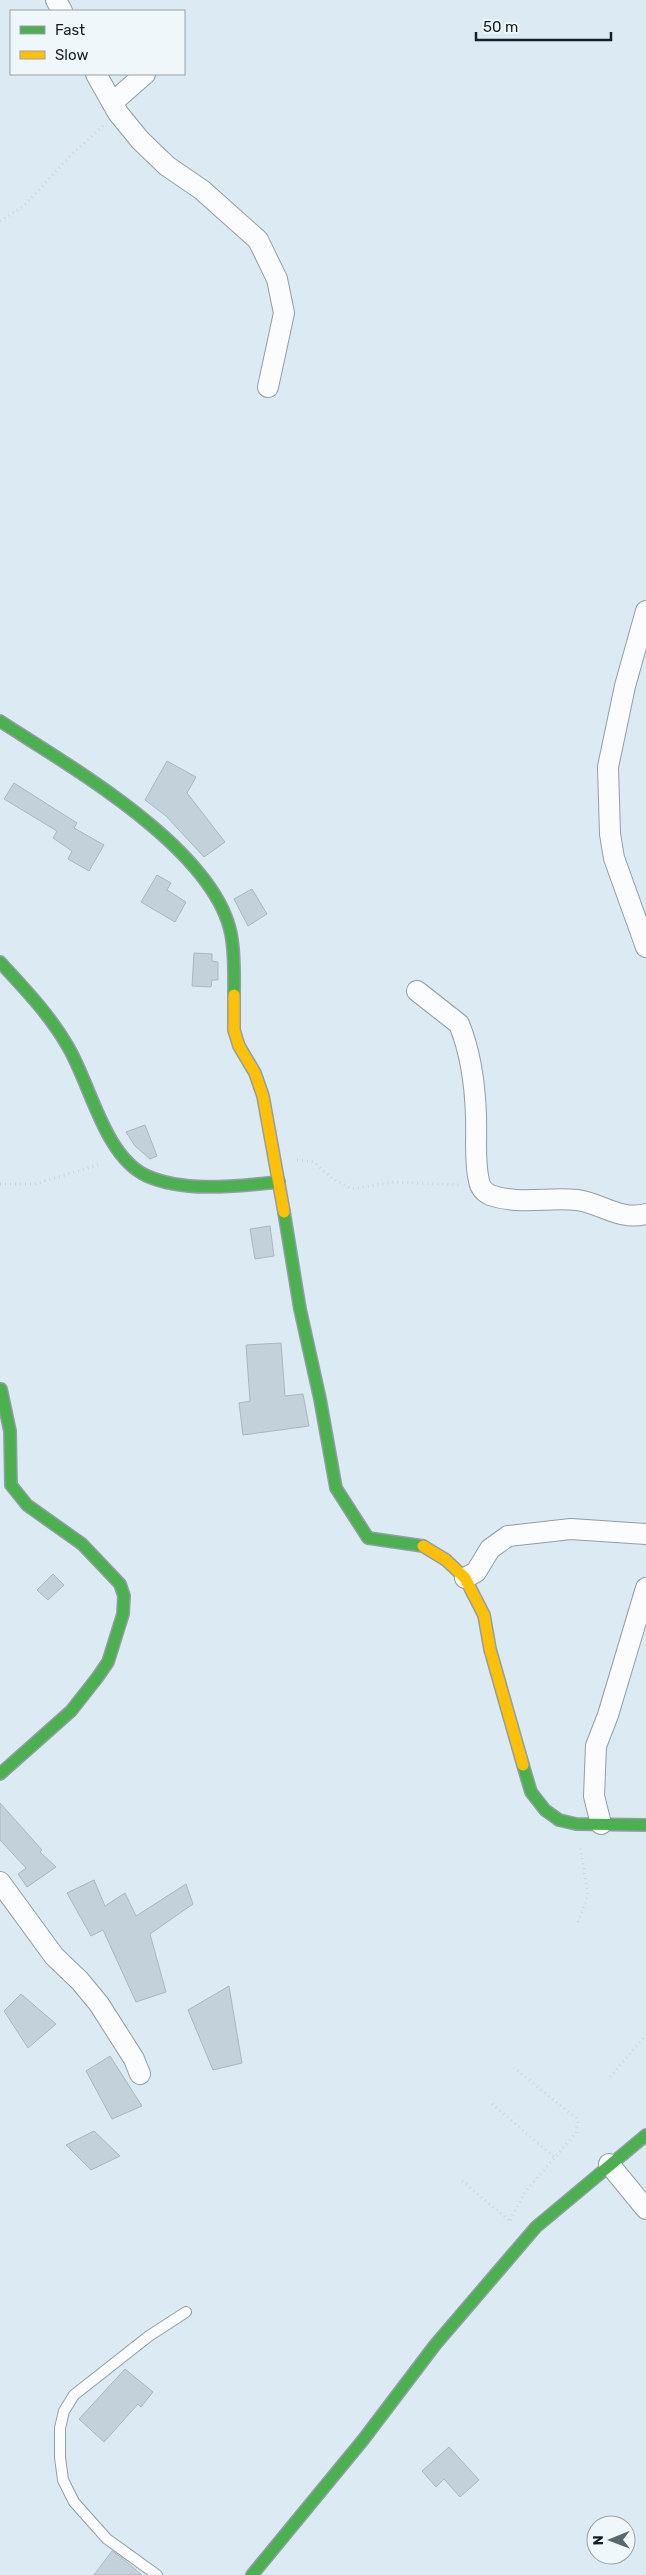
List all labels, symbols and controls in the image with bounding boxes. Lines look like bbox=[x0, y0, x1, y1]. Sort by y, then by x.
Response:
legend bbox=[10, 10, 185, 75]
scale bar bbox=[476, 10, 611, 42]
text: 50 m bbox=[483, 18, 518, 36]
text: Fast bbox=[55, 21, 85, 39]
text: Slow bbox=[55, 46, 88, 64]
north arrow bbox=[586, 2515, 636, 2565]
text: N bbox=[590, 2535, 607, 2545]

